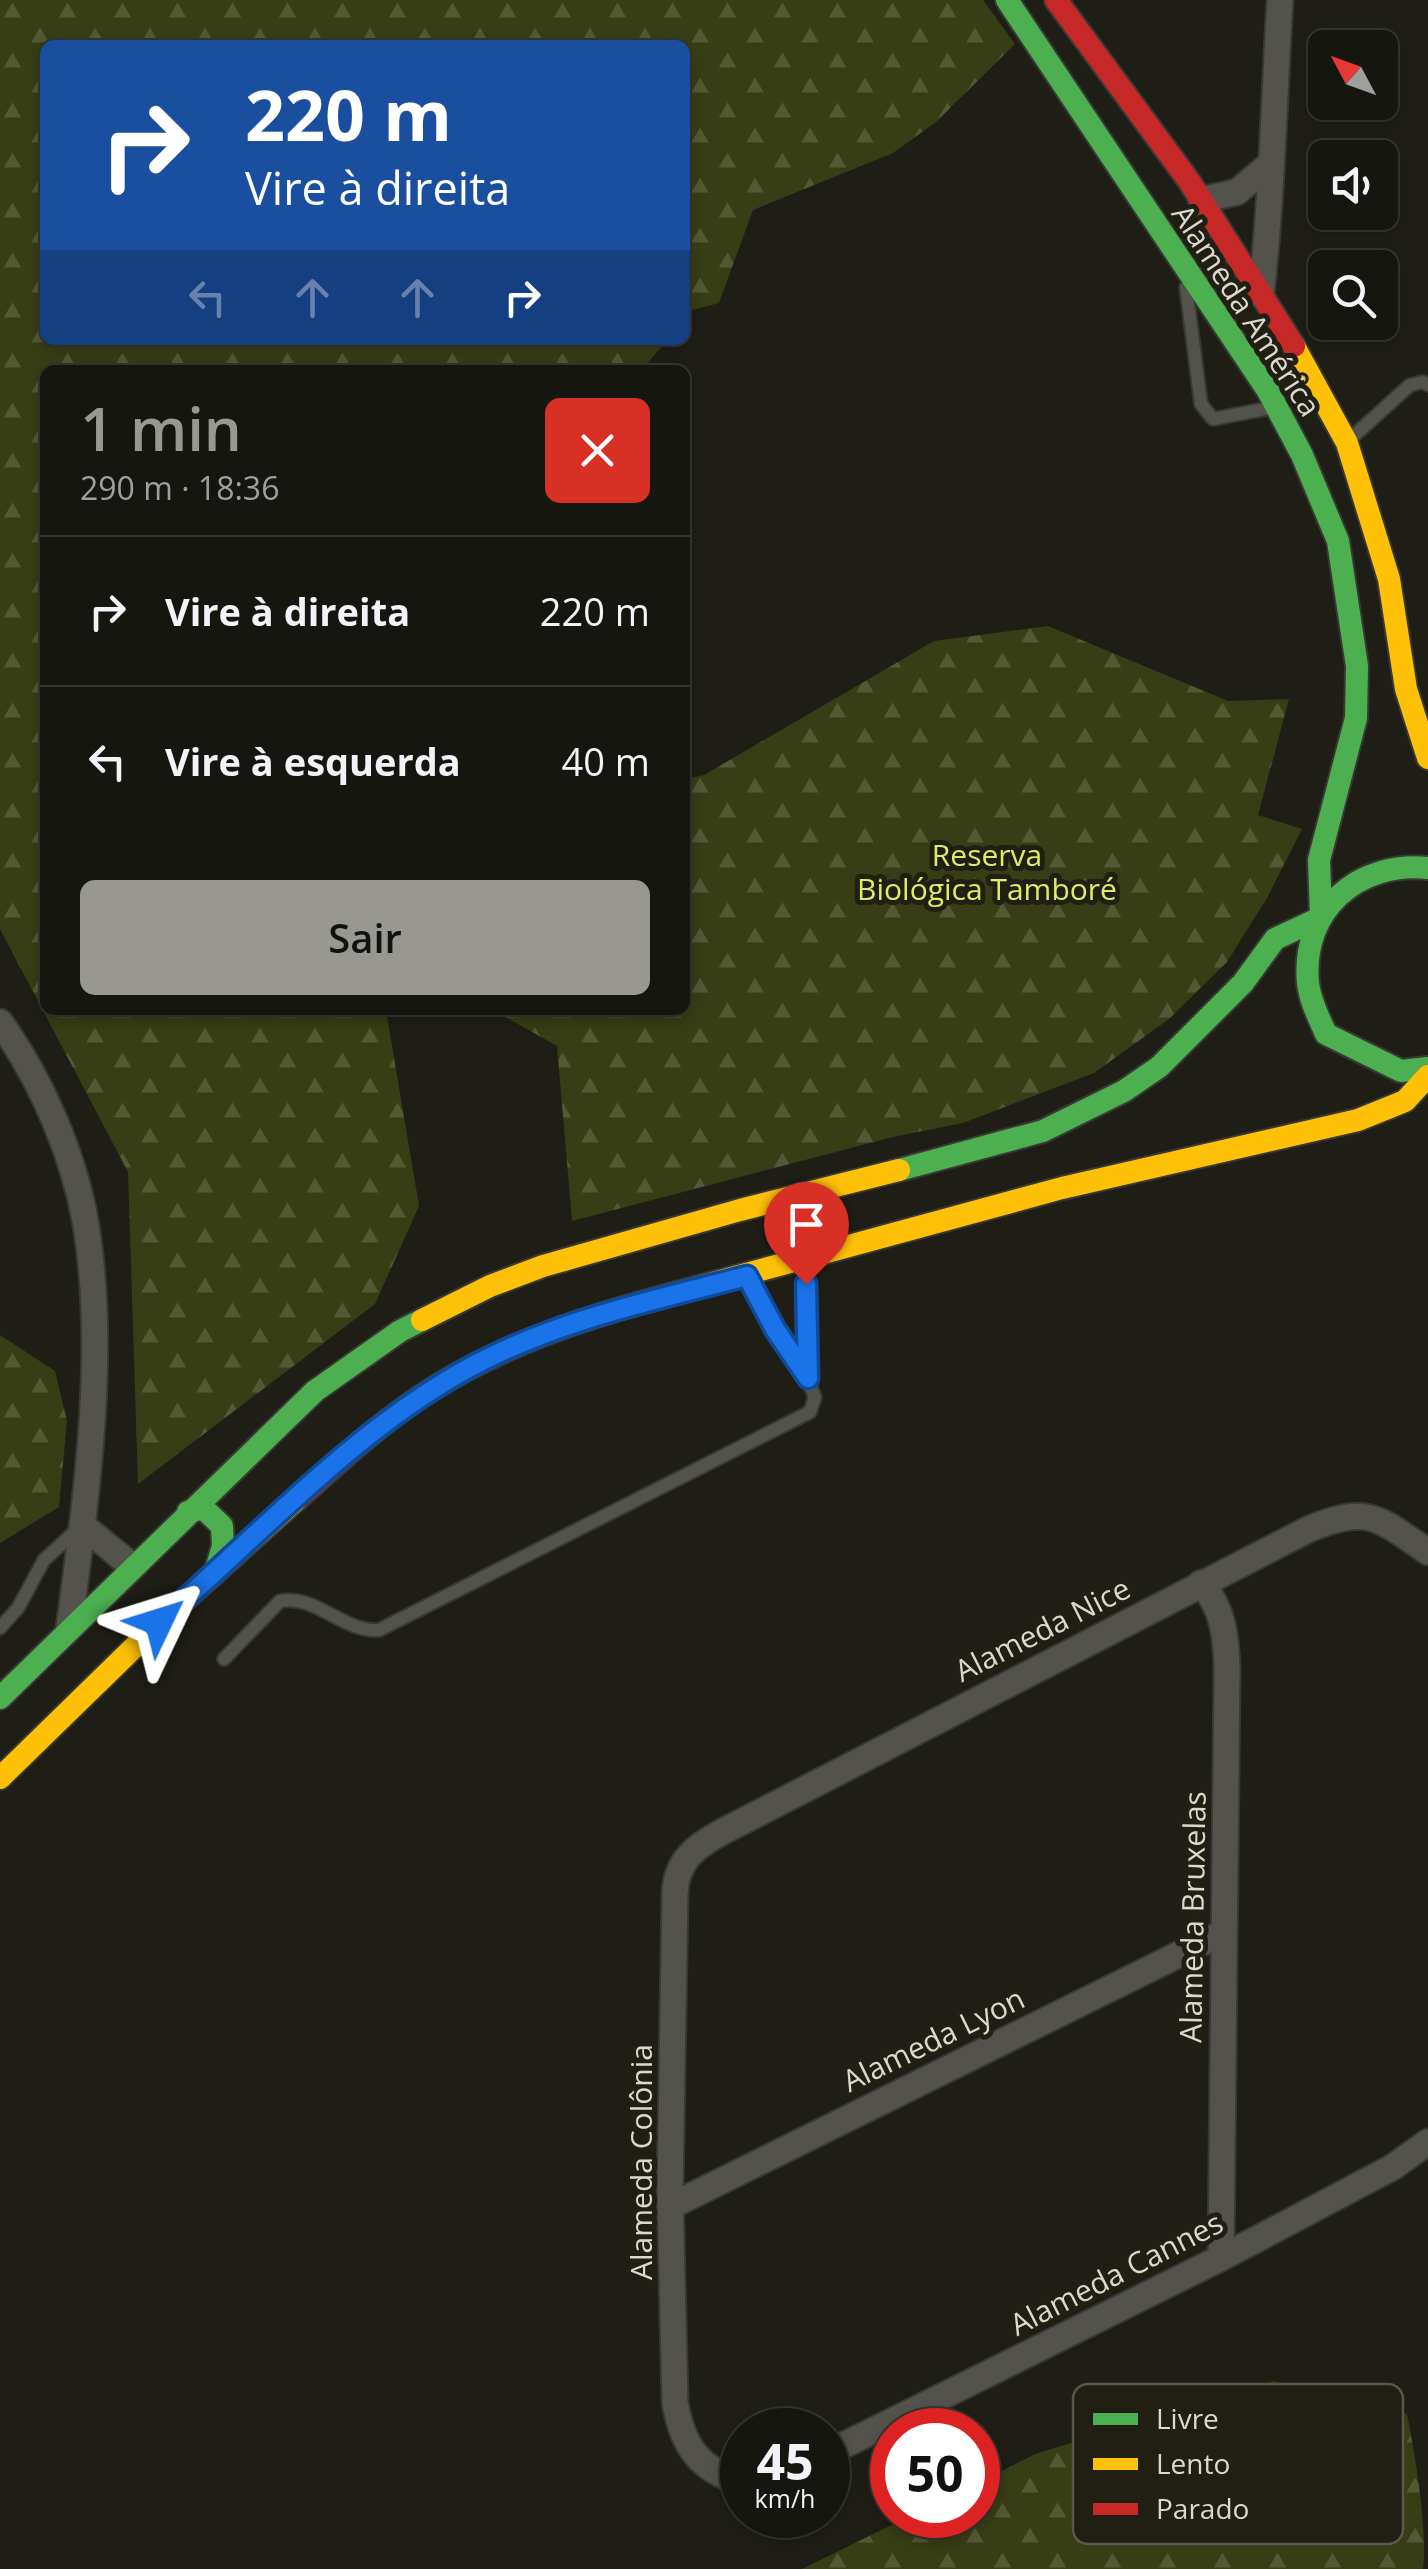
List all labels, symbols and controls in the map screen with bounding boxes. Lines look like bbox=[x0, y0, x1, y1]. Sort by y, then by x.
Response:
north arrow bbox=[1308, 30, 1398, 120]
map controls bbox=[1308, 30, 1398, 340]
text: 220 m bbox=[245, 66, 452, 162]
icon: right bbox=[80, 80, 210, 210]
button: sound bbox=[1308, 140, 1398, 230]
text: Vire à direita bbox=[245, 157, 510, 218]
street label: Alameda América bbox=[1163, 196, 1331, 424]
button: search bbox=[1308, 250, 1398, 340]
icon: left bbox=[180, 270, 235, 325]
icon: ahead bbox=[285, 270, 340, 325]
icon: ahead bbox=[390, 270, 445, 325]
icon: right bbox=[495, 270, 550, 325]
text: 1 min bbox=[80, 387, 242, 469]
button: close bbox=[545, 398, 650, 503]
text: 290 m · 18:36 bbox=[80, 466, 279, 509]
icon: right bbox=[80, 584, 135, 639]
text: Vire à direita bbox=[165, 585, 410, 637]
text: 220 m bbox=[540, 585, 650, 637]
icon: left bbox=[80, 734, 135, 789]
text: Vire à esquerda bbox=[165, 735, 461, 787]
text: 40 m bbox=[561, 735, 650, 787]
park label: Reserva Biológica Tamboré bbox=[857, 834, 1117, 909]
button: Sair bbox=[80, 880, 650, 995]
pin bbox=[764, 1182, 849, 1285]
icon: arrive bbox=[779, 1197, 834, 1252]
street label: Alameda Nice bbox=[947, 1567, 1137, 1691]
position arrow bbox=[107, 1570, 211, 1674]
street label: Alameda Bruxelas bbox=[1169, 1791, 1215, 2043]
street label: Alameda Lyon bbox=[835, 1977, 1031, 2101]
street label: Alameda Colônia bbox=[620, 2044, 661, 2280]
street label: Alameda Cannes bbox=[1002, 2202, 1230, 2344]
legend bbox=[1073, 2384, 1403, 2544]
text: Livre bbox=[1156, 2399, 1219, 2437]
speed limit sign: 50 bbox=[870, 2408, 1000, 2538]
text: 45 bbox=[756, 2427, 814, 2495]
text: Lento bbox=[1156, 2444, 1230, 2482]
text: km/h bbox=[755, 2481, 815, 2515]
text: Parado bbox=[1156, 2489, 1249, 2527]

